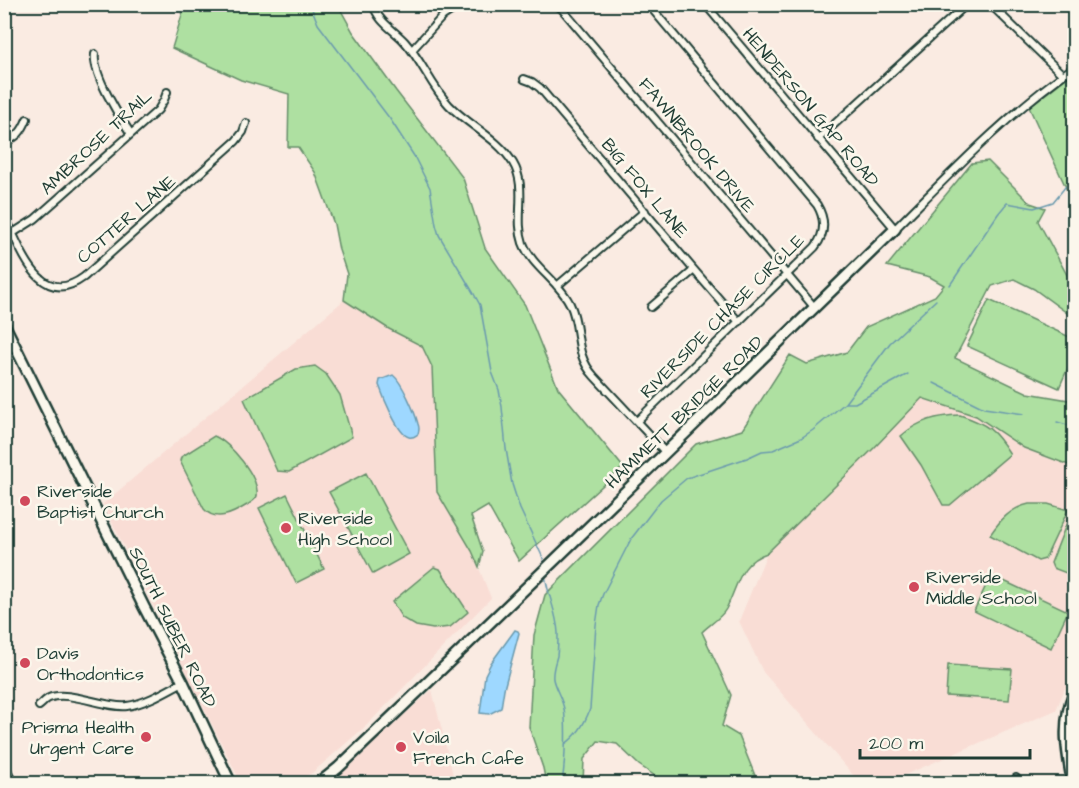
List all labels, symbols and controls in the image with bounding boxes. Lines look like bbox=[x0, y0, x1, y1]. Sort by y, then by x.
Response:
street label: HENDERSON GAP ROAD bbox=[736, 22, 885, 193]
street label: FAWNBROOK DRIVE bbox=[633, 72, 761, 218]
street label: AMBROSE TRAIL bbox=[35, 84, 158, 201]
street label: BIG FOX LANE bbox=[595, 133, 694, 244]
street label: COTTER LANE bbox=[71, 169, 182, 269]
street label: RIVERSIDE CHASE CIRCLE bbox=[635, 228, 810, 404]
street label: HAMMETT BRIDGE ROAD bbox=[600, 330, 769, 495]
place label: Riverside Baptist Church bbox=[37, 479, 164, 525]
marker: Riverside Baptist Church bbox=[18, 494, 32, 508]
place label: Riverside High School bbox=[298, 506, 392, 553]
marker: Riverside High School bbox=[279, 521, 293, 535]
street label: SOUTH SUBER ROAD bbox=[123, 543, 223, 712]
place label: Riverside Middle School bbox=[926, 565, 1037, 611]
marker: Riverside Middle School bbox=[907, 580, 921, 594]
place label: Davis Orthodontics bbox=[37, 641, 144, 687]
marker: Davis Orthodontics bbox=[18, 656, 32, 670]
place label: Prisma Health Urgent Care bbox=[22, 715, 134, 762]
scale bar bbox=[860, 722, 1030, 760]
place label: Voila French Cafe bbox=[413, 725, 524, 771]
marker: Prisma Health Urgent Care bbox=[139, 730, 153, 744]
text: 200 m bbox=[869, 731, 923, 756]
marker: Voila French Cafe bbox=[394, 740, 408, 754]

